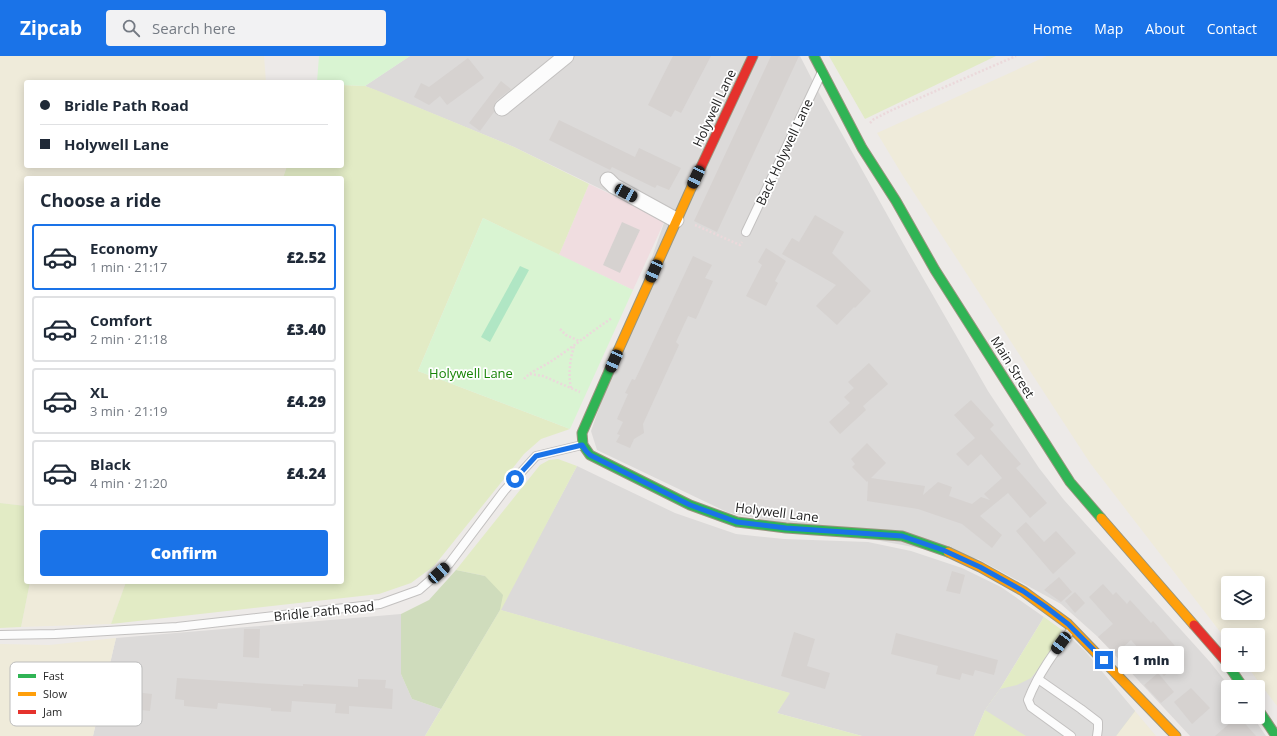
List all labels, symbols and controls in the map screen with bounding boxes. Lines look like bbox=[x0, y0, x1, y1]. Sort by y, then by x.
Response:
search box bbox=[106, 10, 386, 46]
text: Zipcab bbox=[20, 15, 82, 41]
icon: search bbox=[120, 17, 142, 39]
text: Search here bbox=[152, 18, 236, 38]
text: Home bbox=[1033, 19, 1072, 38]
text: Map bbox=[1094, 19, 1123, 38]
text: About bbox=[1145, 19, 1185, 38]
text: Contact bbox=[1207, 19, 1257, 38]
street label: Holywell Lane bbox=[688, 66, 740, 150]
text: Bridle Path Road bbox=[64, 95, 189, 115]
street label: Back Holywell Lane bbox=[751, 96, 817, 208]
text: Holywell Lane bbox=[64, 134, 169, 154]
car bbox=[685, 164, 707, 190]
car bbox=[613, 182, 639, 204]
text: Choose a ride bbox=[40, 188, 161, 212]
text: Economy bbox=[90, 238, 158, 258]
icon: car bbox=[42, 239, 78, 275]
text: £2.52 bbox=[287, 247, 326, 267]
text: 1 min · 21:17 bbox=[90, 258, 167, 276]
car bbox=[644, 258, 664, 284]
text: Comfort bbox=[90, 310, 152, 330]
icon: car bbox=[42, 311, 78, 347]
text: £3.40 bbox=[287, 319, 326, 339]
text: 2 min · 21:18 bbox=[90, 330, 167, 348]
street label: Main Street bbox=[987, 333, 1039, 402]
car bbox=[604, 348, 624, 374]
park label: Holywell Lane bbox=[429, 364, 513, 382]
text: XL bbox=[90, 382, 108, 402]
icon: car bbox=[42, 383, 78, 419]
text: £4.29 bbox=[287, 391, 326, 411]
text: 3 min · 21:19 bbox=[90, 402, 167, 420]
text: Black bbox=[90, 454, 131, 474]
icon: car bbox=[42, 455, 78, 491]
text: £4.24 bbox=[287, 463, 326, 483]
route start bbox=[506, 470, 524, 488]
text: 4 min · 21:20 bbox=[90, 474, 167, 492]
street label: Holywell Lane bbox=[734, 498, 820, 526]
button: Confirm bbox=[40, 530, 328, 576]
car bbox=[426, 561, 452, 585]
map controls bbox=[1221, 576, 1265, 724]
button: layers bbox=[1221, 576, 1265, 620]
street label: Bridle Path Road bbox=[273, 597, 375, 625]
button: + bbox=[1221, 628, 1265, 672]
car bbox=[1049, 630, 1073, 656]
callout: 1 min bbox=[1118, 646, 1184, 674]
route end bbox=[1095, 651, 1113, 669]
text: 1 min bbox=[1133, 651, 1169, 669]
legend bbox=[10, 662, 142, 726]
text: Fast bbox=[43, 668, 64, 683]
button: − bbox=[1221, 680, 1265, 724]
text: Slow bbox=[43, 686, 67, 701]
text: Jam bbox=[42, 704, 62, 719]

